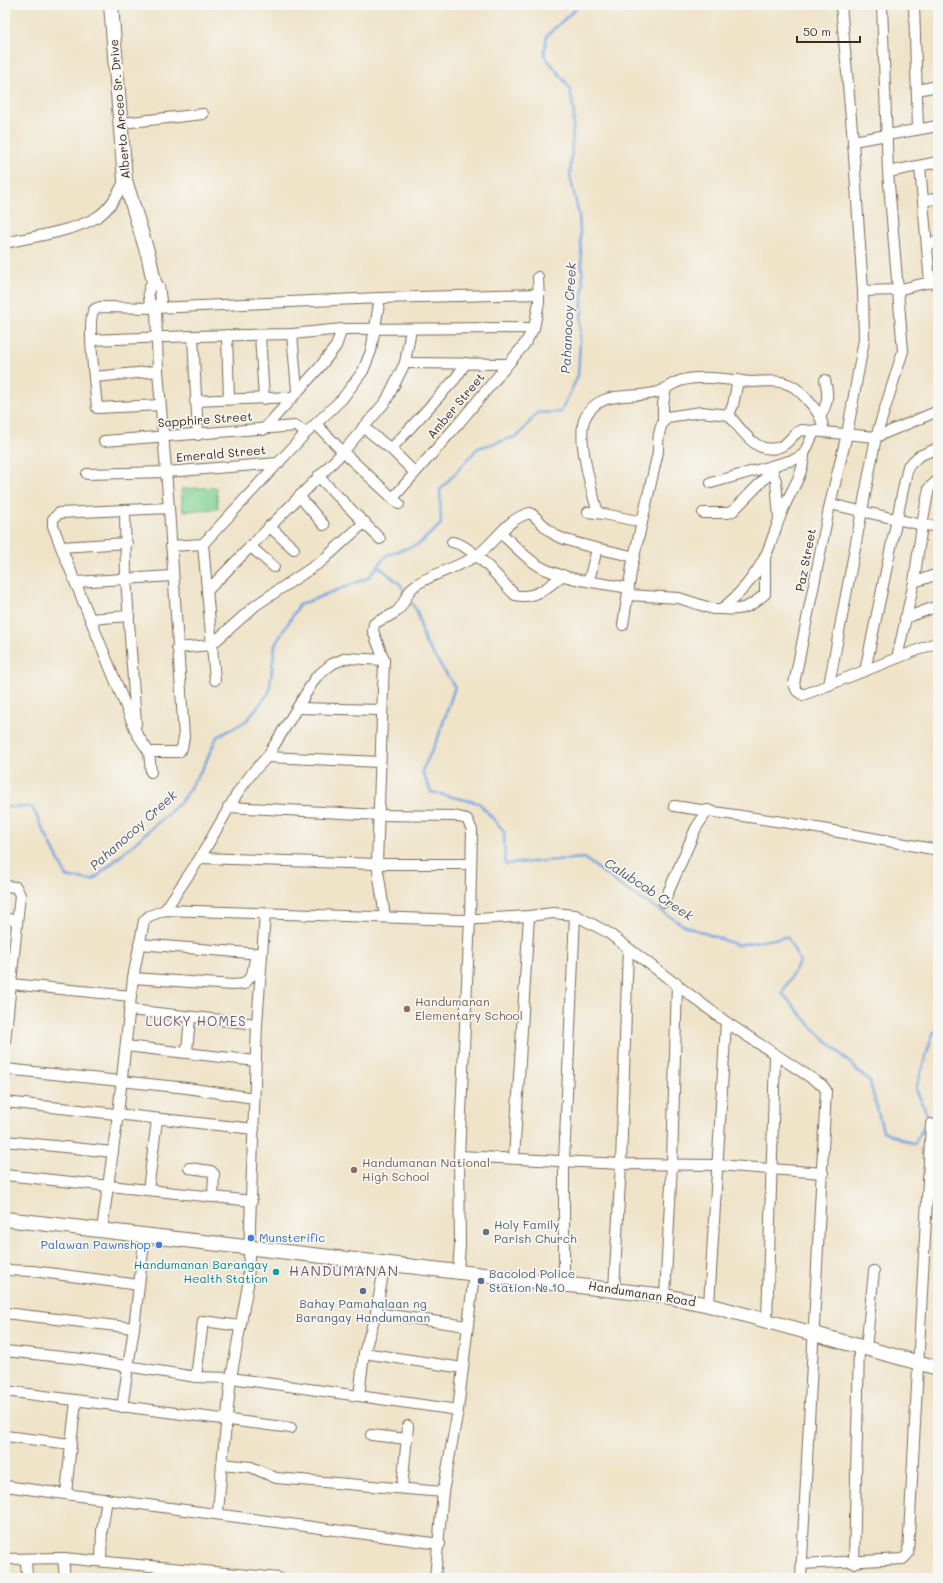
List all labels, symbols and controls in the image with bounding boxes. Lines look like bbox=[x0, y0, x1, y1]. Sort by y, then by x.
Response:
scale bar bbox=[797, 18, 860, 44]
text: 50 m bbox=[803, 23, 831, 39]
street label: Alberto Arceo Sr. Drive bbox=[105, 39, 133, 180]
water label: Pahanocoy Creek bbox=[556, 261, 579, 374]
street label: Amber Street bbox=[423, 369, 487, 442]
street label: Sapphire Street bbox=[157, 408, 253, 430]
street label: Emerald Street bbox=[175, 441, 266, 465]
street label: Paz Street bbox=[791, 527, 819, 593]
water label: Pahanocoy Creek bbox=[86, 785, 181, 873]
water label: Calubcob Creek bbox=[602, 854, 698, 924]
place label: Handumanan Elementary School bbox=[415, 993, 523, 1023]
marker: Handumanan Elementary School bbox=[402, 1004, 412, 1014]
district label: LUCKY HOMES bbox=[145, 1012, 247, 1029]
place label: Handumanan National High School bbox=[362, 1154, 490, 1184]
marker: Handumanan National High School bbox=[349, 1165, 359, 1175]
place label: Holy Family Parish Church bbox=[494, 1216, 577, 1246]
marker: Holy Family Parish Church bbox=[481, 1227, 491, 1237]
place label: Munsterific bbox=[259, 1229, 325, 1245]
marker: Munsterific bbox=[246, 1233, 256, 1243]
place label: Palawan Pawnshop bbox=[41, 1236, 151, 1252]
marker: Palawan Pawnshop bbox=[154, 1240, 164, 1250]
place label: Handumanan Barangay Health Station bbox=[134, 1256, 268, 1286]
district label: HANDUMANAN bbox=[289, 1261, 399, 1280]
place label: Bacolod Police Station № 10 bbox=[489, 1265, 575, 1295]
marker: Handumanan Barangay Health Station bbox=[271, 1267, 281, 1277]
marker: Bacolod Police Station № 10 bbox=[476, 1276, 486, 1286]
street label: Handumanan Road bbox=[587, 1277, 697, 1309]
marker: Bahay Pamahalaan ng Barangay Handumanan bbox=[358, 1286, 368, 1296]
place label: Bahay Pamahalaan ng Barangay Handumanan bbox=[296, 1295, 430, 1325]

